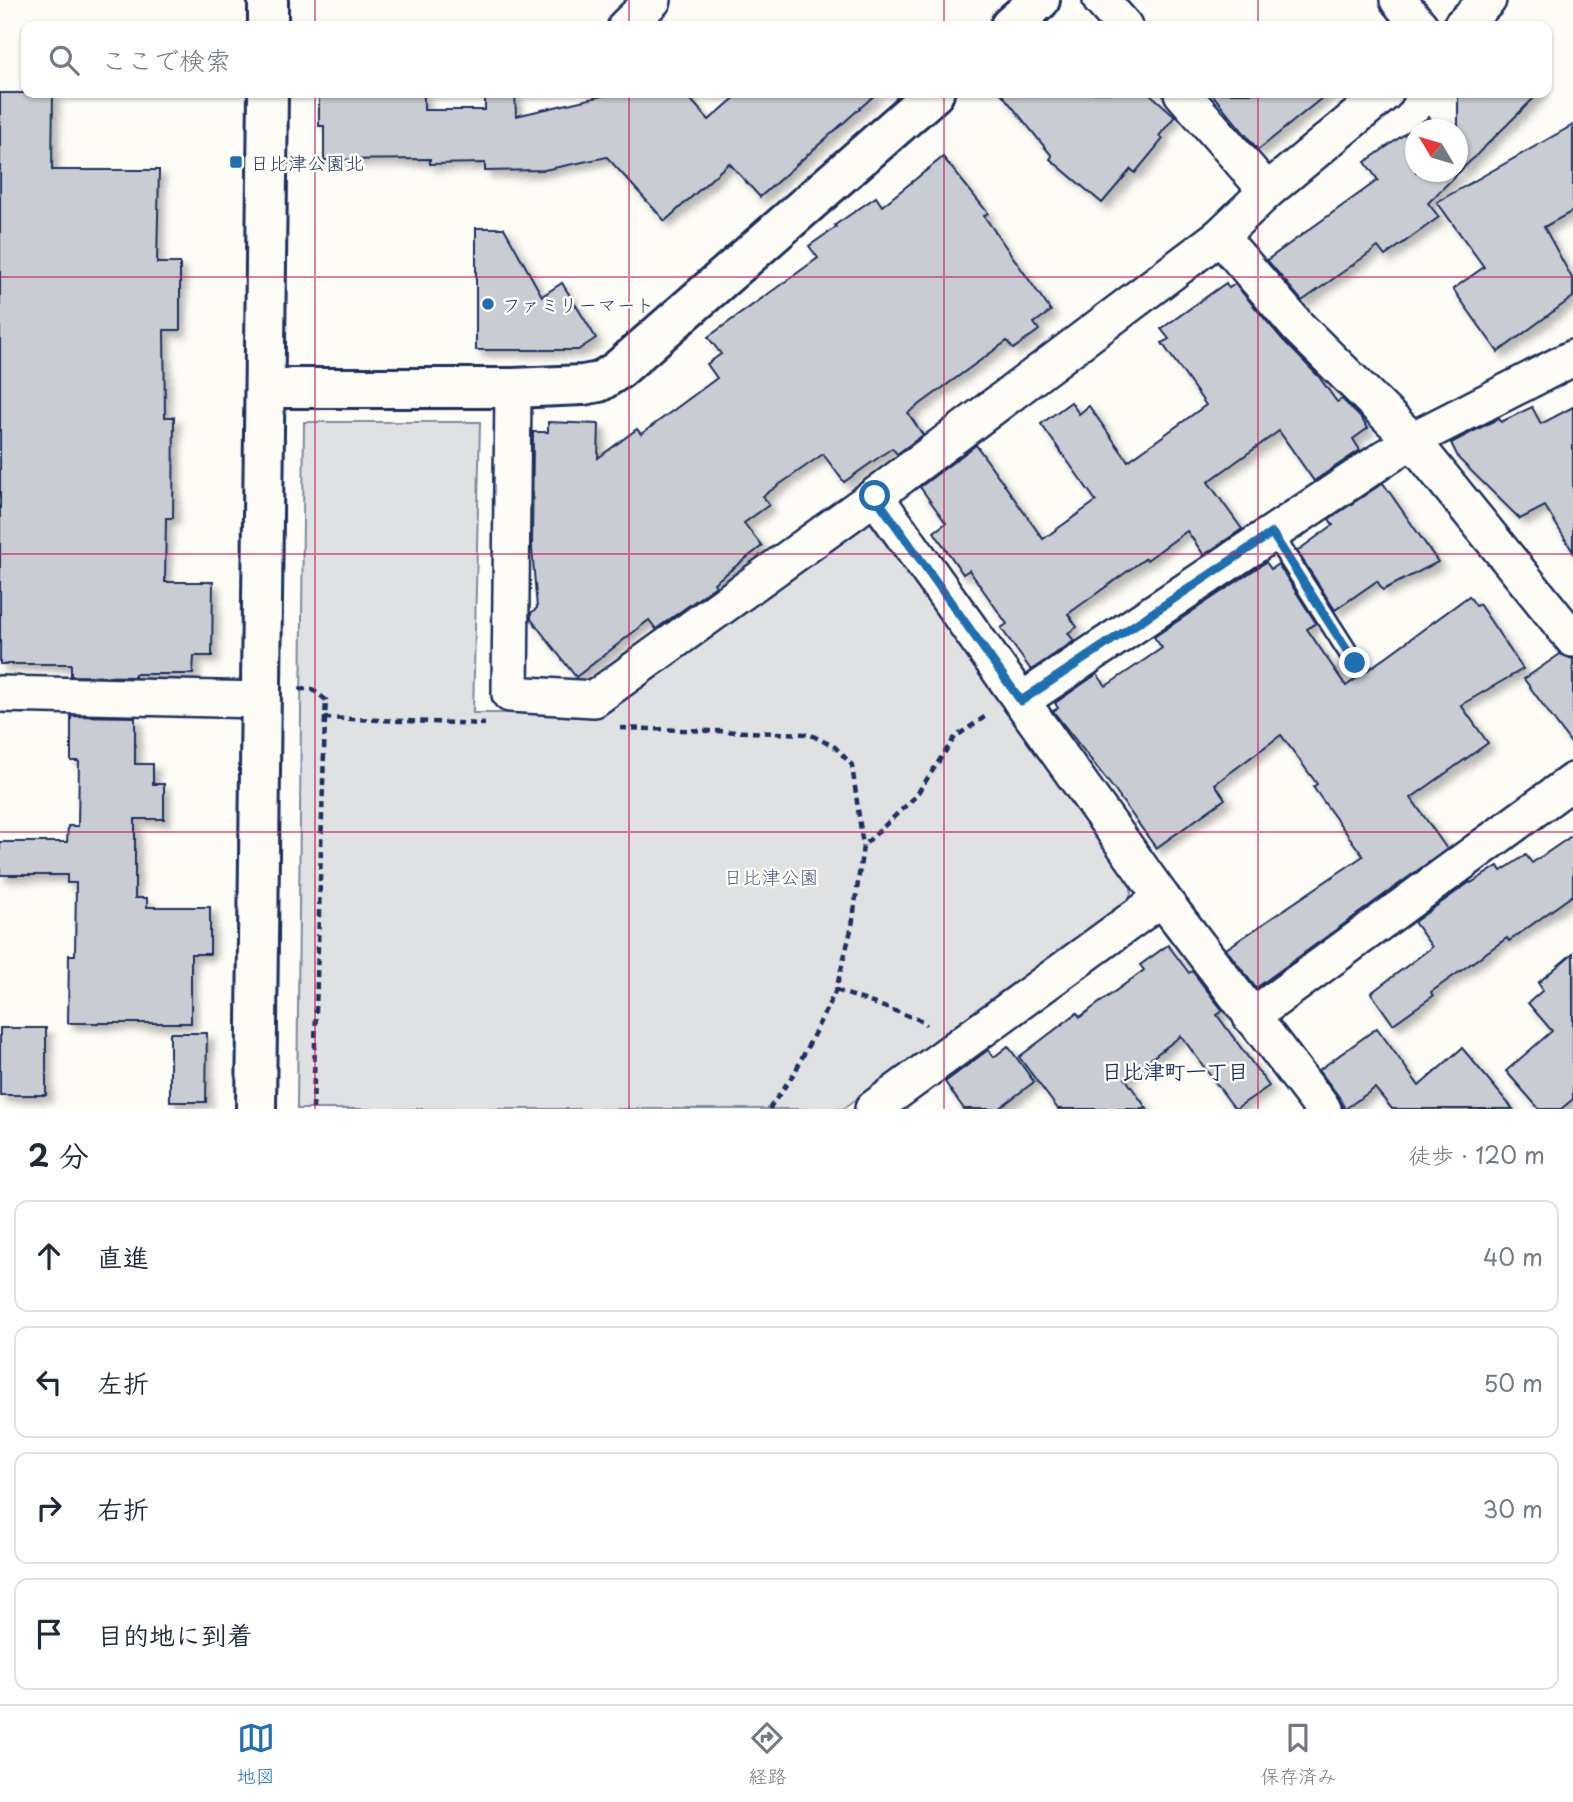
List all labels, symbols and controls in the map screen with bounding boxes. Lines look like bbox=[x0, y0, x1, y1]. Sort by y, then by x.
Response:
search box bbox=[21, 21, 1552, 98]
text: ここで検索 bbox=[101, 40, 231, 79]
icon: search bbox=[45, 41, 83, 79]
north arrow bbox=[1405, 119, 1468, 182]
place label: 日比津公園北 bbox=[250, 148, 364, 176]
marker: 日比津公園北 bbox=[228, 154, 244, 170]
place label: ファミリーマート bbox=[502, 290, 654, 318]
marker: ファミリーマート bbox=[480, 296, 496, 312]
route start bbox=[859, 480, 890, 511]
route end bbox=[1339, 647, 1370, 678]
park label: 日比津公園 bbox=[723, 862, 819, 890]
district label: 日比津町一丁目 bbox=[1102, 1054, 1249, 1086]
text: 2 分 bbox=[28, 1132, 89, 1177]
text: 徒歩 · 120 m bbox=[1408, 1137, 1545, 1172]
icon: ahead bbox=[30, 1237, 68, 1275]
text: 直進 bbox=[97, 1237, 149, 1276]
text: 40 m bbox=[1483, 1239, 1543, 1274]
icon: left bbox=[30, 1363, 68, 1401]
text: 左折 bbox=[97, 1363, 149, 1402]
text: 50 m bbox=[1483, 1365, 1543, 1400]
icon: right bbox=[30, 1489, 68, 1527]
text: 右折 bbox=[97, 1489, 149, 1528]
text: 30 m bbox=[1482, 1491, 1543, 1526]
icon: arrive bbox=[30, 1615, 68, 1653]
text: 目的地に到着 bbox=[97, 1615, 253, 1654]
tab: 地図 bbox=[237, 1719, 275, 1789]
tab: 経路 bbox=[748, 1719, 786, 1789]
tab: 保存済み bbox=[1260, 1719, 1336, 1789]

